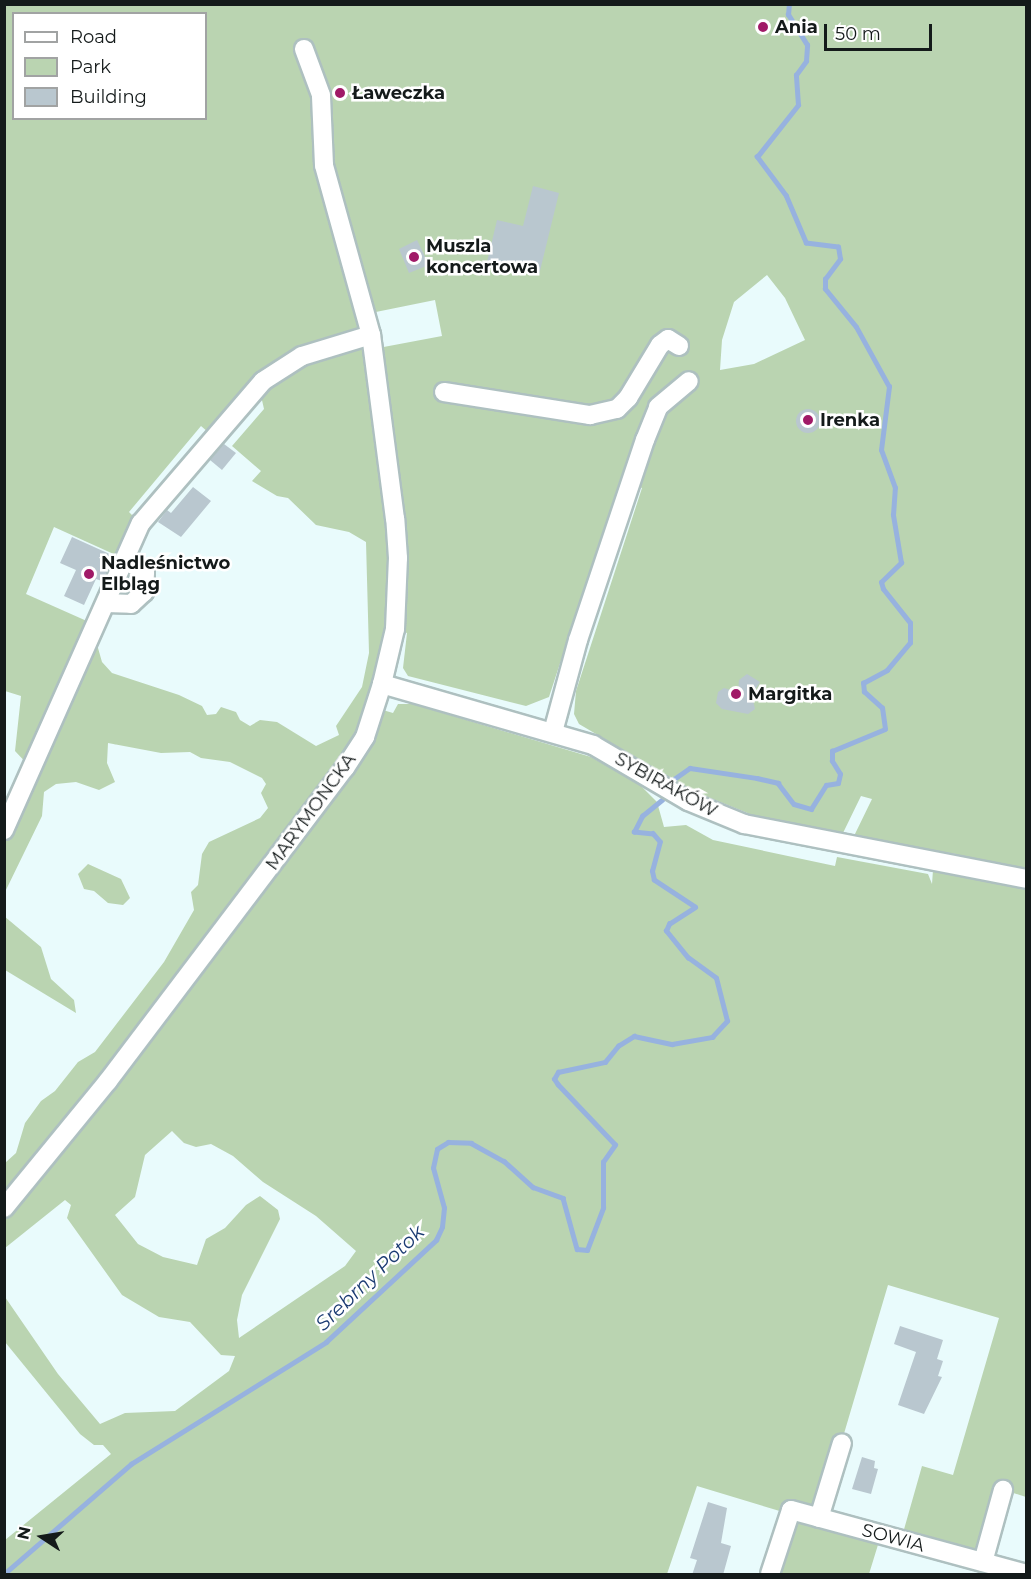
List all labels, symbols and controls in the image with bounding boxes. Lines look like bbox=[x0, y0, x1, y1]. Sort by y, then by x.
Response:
legend bbox=[12, 12, 207, 120]
scale bar bbox=[827, 12, 935, 50]
place label: Ania bbox=[775, 16, 818, 38]
marker: Ania bbox=[756, 20, 770, 34]
text: 50 m bbox=[835, 23, 881, 45]
text: Road bbox=[70, 26, 117, 48]
text: Park bbox=[70, 56, 111, 78]
place label: Ławeczka bbox=[352, 82, 445, 104]
text: Building bbox=[70, 86, 147, 108]
marker: Ławeczka bbox=[333, 86, 347, 100]
place label: Muszla koncertowa bbox=[426, 236, 538, 278]
marker: Muszla koncertowa bbox=[407, 250, 421, 264]
place label: Irenka bbox=[820, 409, 880, 431]
marker: Irenka bbox=[801, 413, 815, 427]
place label: Nadleśnictwo Elbląg bbox=[101, 553, 230, 596]
marker: Nadleśnictwo Elbląg bbox=[82, 567, 96, 581]
place label: Margitka bbox=[748, 683, 832, 705]
marker: Margitka bbox=[729, 687, 743, 701]
street label: SYBIRAKÓW bbox=[611, 748, 721, 822]
street label: MARYMONCKA bbox=[261, 749, 361, 875]
water label: Srebrny Potok bbox=[311, 1220, 429, 1336]
north arrow bbox=[12, 1507, 72, 1567]
street label: SOWIA bbox=[859, 1519, 927, 1557]
text: N bbox=[13, 1525, 35, 1541]

